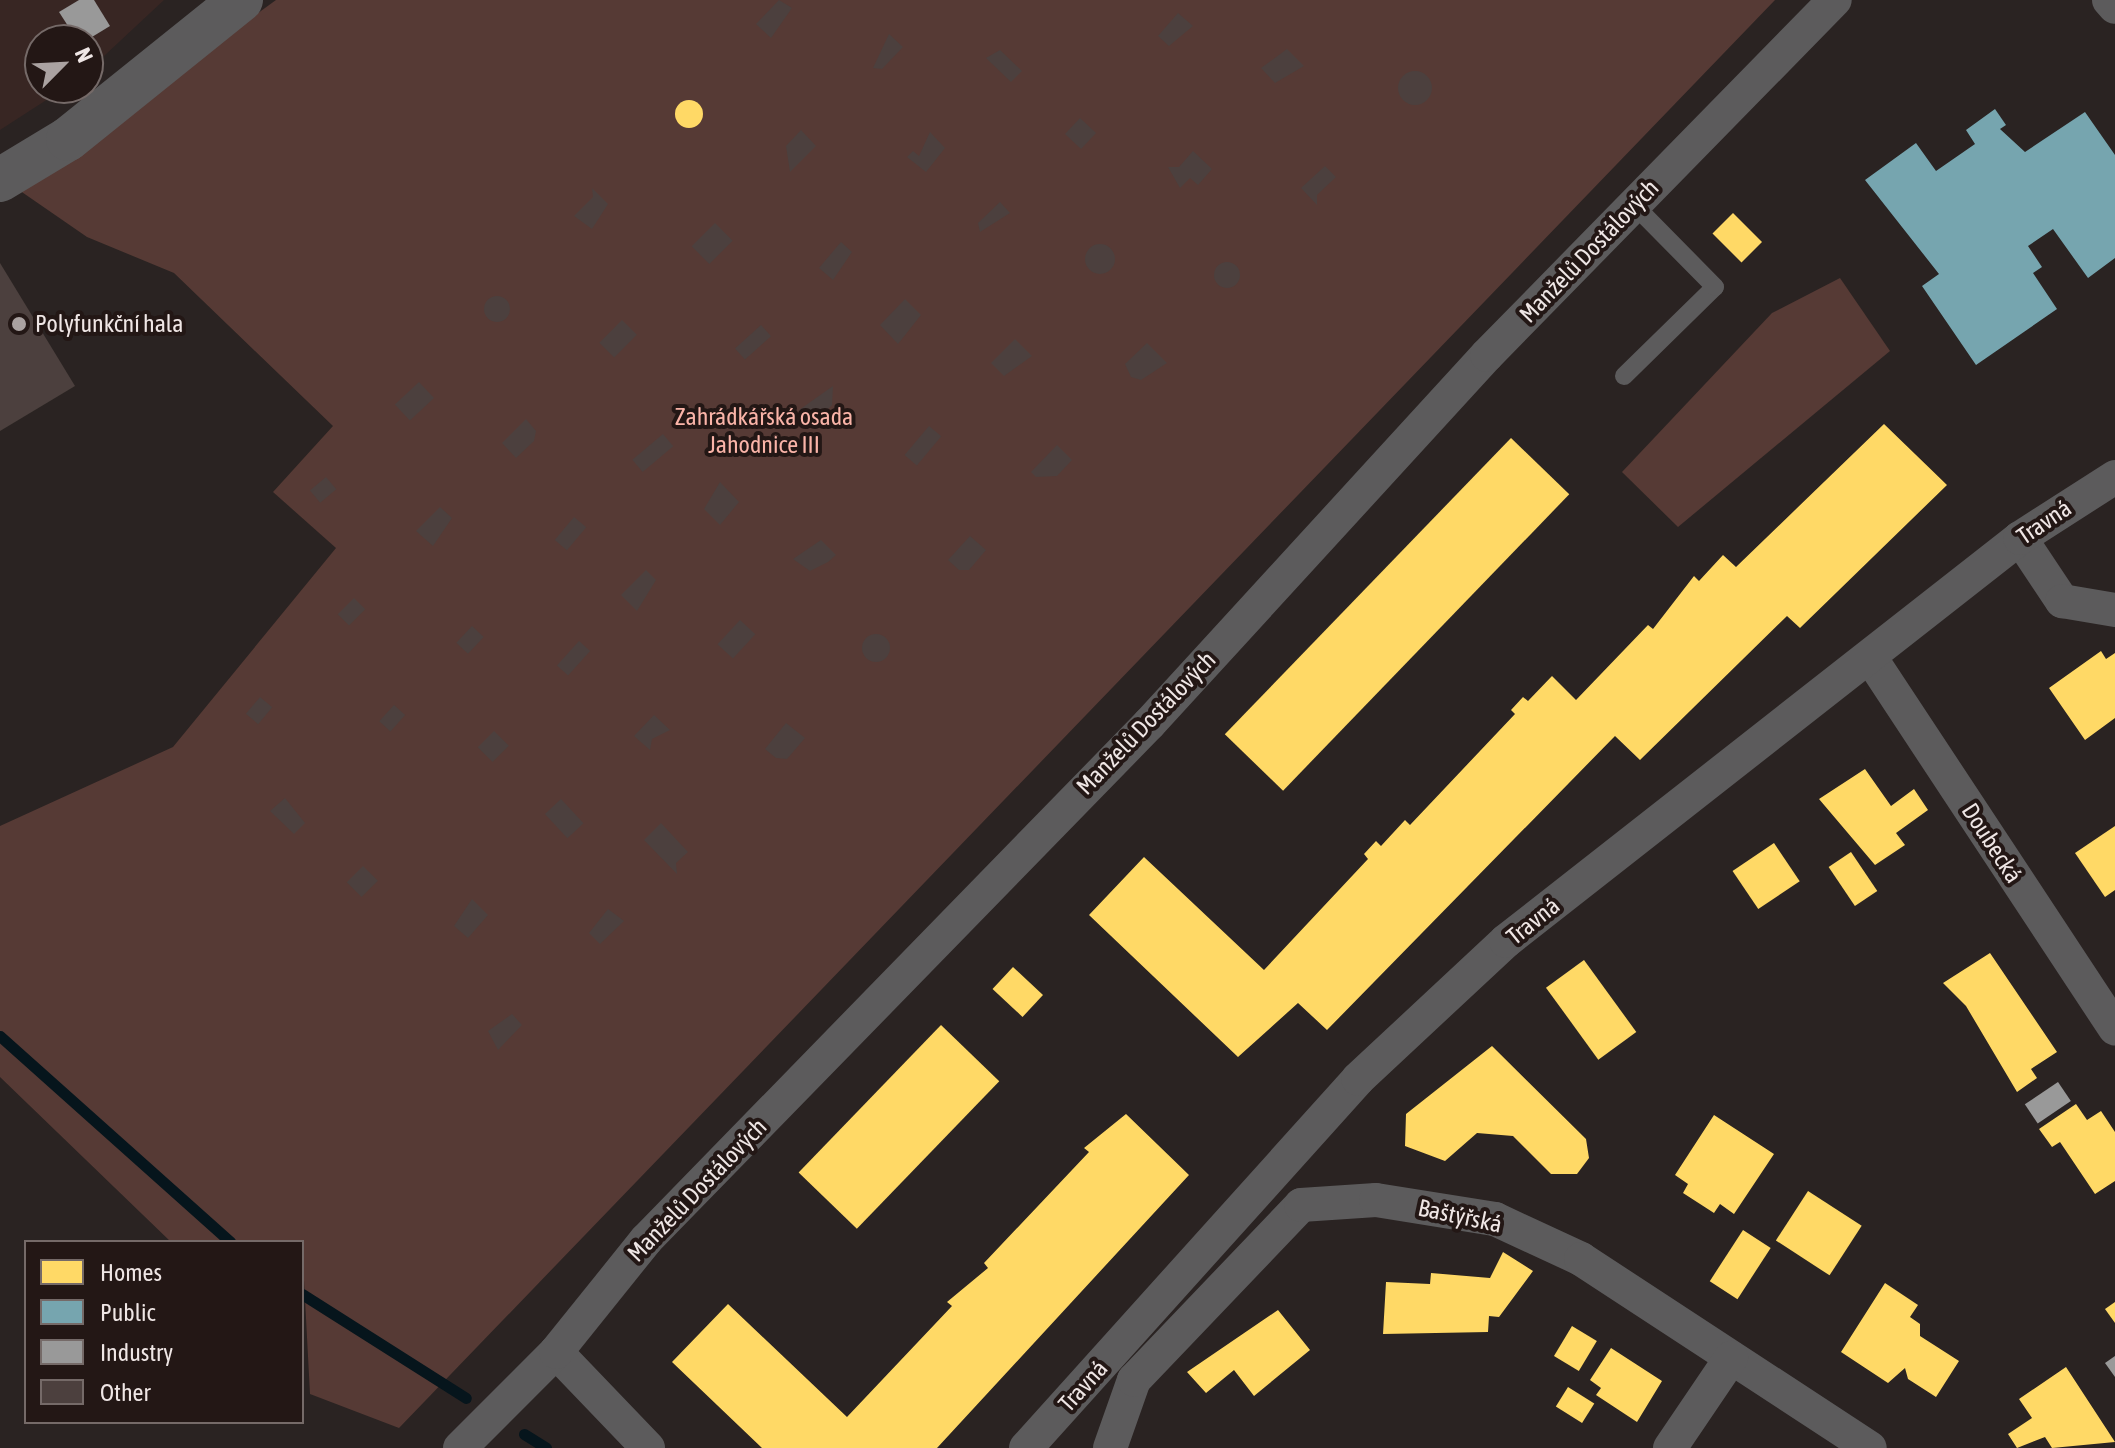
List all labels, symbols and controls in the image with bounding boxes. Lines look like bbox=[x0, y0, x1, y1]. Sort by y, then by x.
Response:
north arrow bbox=[24, 24, 104, 104]
text: N bbox=[70, 44, 99, 66]
street label: Manželů Dostálových bbox=[1513, 173, 1665, 329]
place label: Polyfunkční hala bbox=[35, 310, 183, 338]
marker: Polyfunkční hala bbox=[10, 315, 28, 333]
park label: Zahrádkářská osada Jahodnice III bbox=[675, 403, 853, 459]
street label: Travná bbox=[2011, 493, 2077, 551]
street label: Manželů Dostálových bbox=[1070, 645, 1222, 801]
street label: Doubecká bbox=[1956, 798, 2028, 888]
street label: Travná bbox=[1501, 891, 1565, 951]
street label: Manželů Dostálových bbox=[621, 1112, 773, 1268]
street label: Baštýřská bbox=[1415, 1193, 1505, 1239]
legend bbox=[24, 1240, 304, 1424]
text: Homes bbox=[100, 1259, 162, 1286]
text: Public bbox=[100, 1299, 156, 1326]
text: Industry bbox=[100, 1339, 173, 1366]
street label: Travná bbox=[1052, 1354, 1114, 1418]
text: Other bbox=[100, 1379, 151, 1406]

